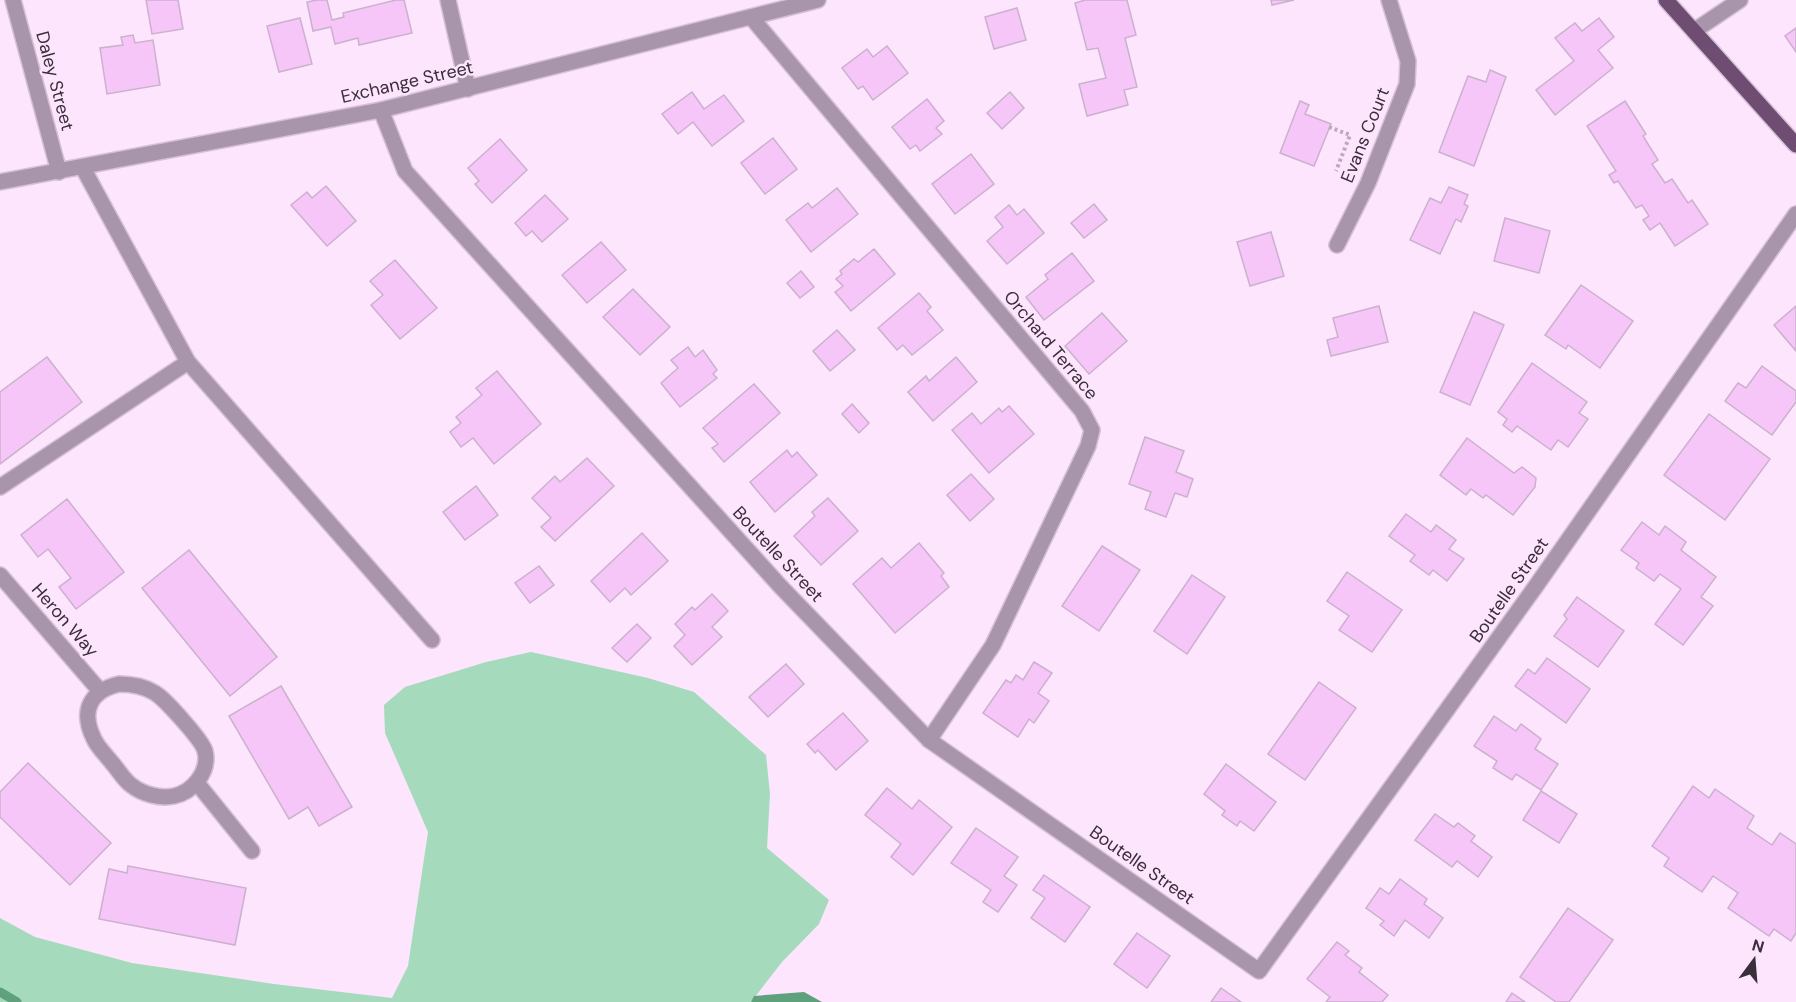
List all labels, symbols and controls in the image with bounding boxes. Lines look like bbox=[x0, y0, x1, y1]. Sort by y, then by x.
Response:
street label: Daley Street bbox=[30, 29, 80, 133]
street label: Exchange Street bbox=[338, 55, 476, 109]
street label: Evans Court bbox=[1335, 84, 1395, 186]
street label: Orchard Terrace bbox=[998, 285, 1104, 405]
street label: Boutelle Street bbox=[727, 501, 829, 607]
street label: Boutelle Street bbox=[1464, 533, 1554, 647]
street label: Heron Way bbox=[26, 578, 104, 662]
street label: Boutelle Street bbox=[1085, 820, 1199, 910]
north arrow bbox=[1724, 930, 1784, 990]
text: N bbox=[1749, 934, 1767, 958]

